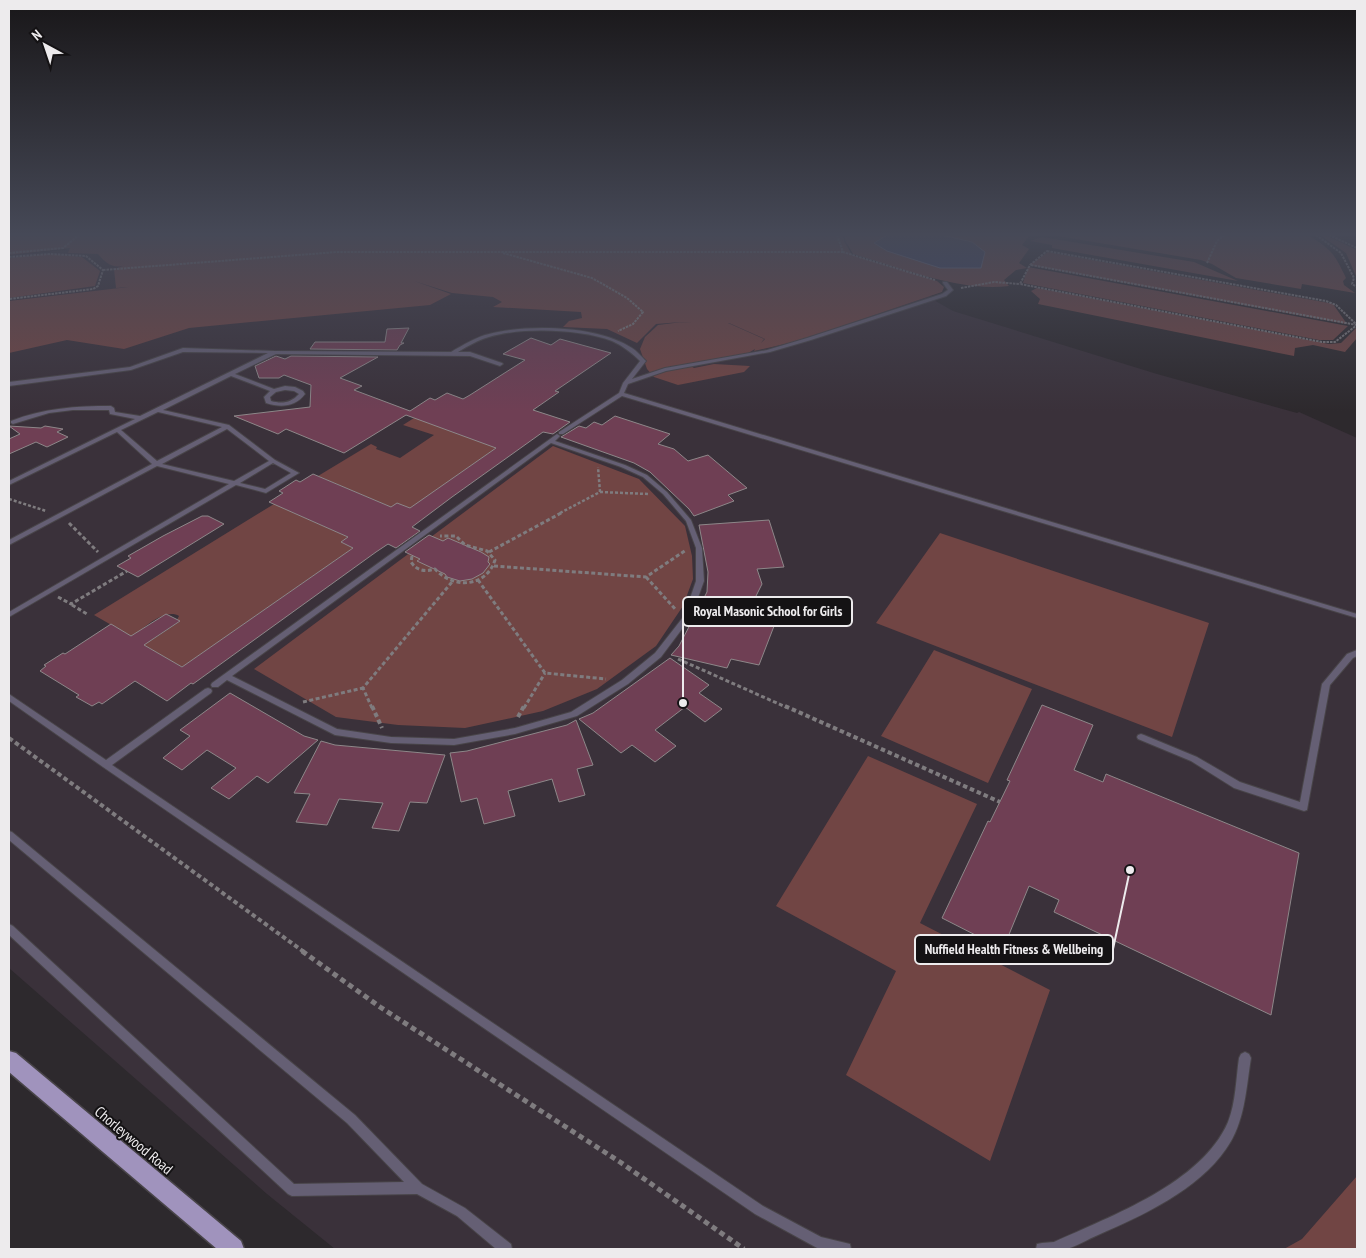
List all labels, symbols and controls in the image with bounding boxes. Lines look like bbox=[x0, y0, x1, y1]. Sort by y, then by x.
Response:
north arrow bbox=[20, 20, 70, 70]
text: N bbox=[28, 26, 45, 44]
callout: Royal Masonic School for Girls bbox=[683, 597, 852, 626]
text: Royal Masonic School for Girls bbox=[694, 602, 842, 620]
callout: Nuffield Health Fitness & Wellbeing bbox=[915, 935, 1113, 964]
text: Nuffield Health Fitness & Wellbeing bbox=[925, 940, 1103, 958]
street label: Chorleywood Road bbox=[91, 1102, 177, 1178]

